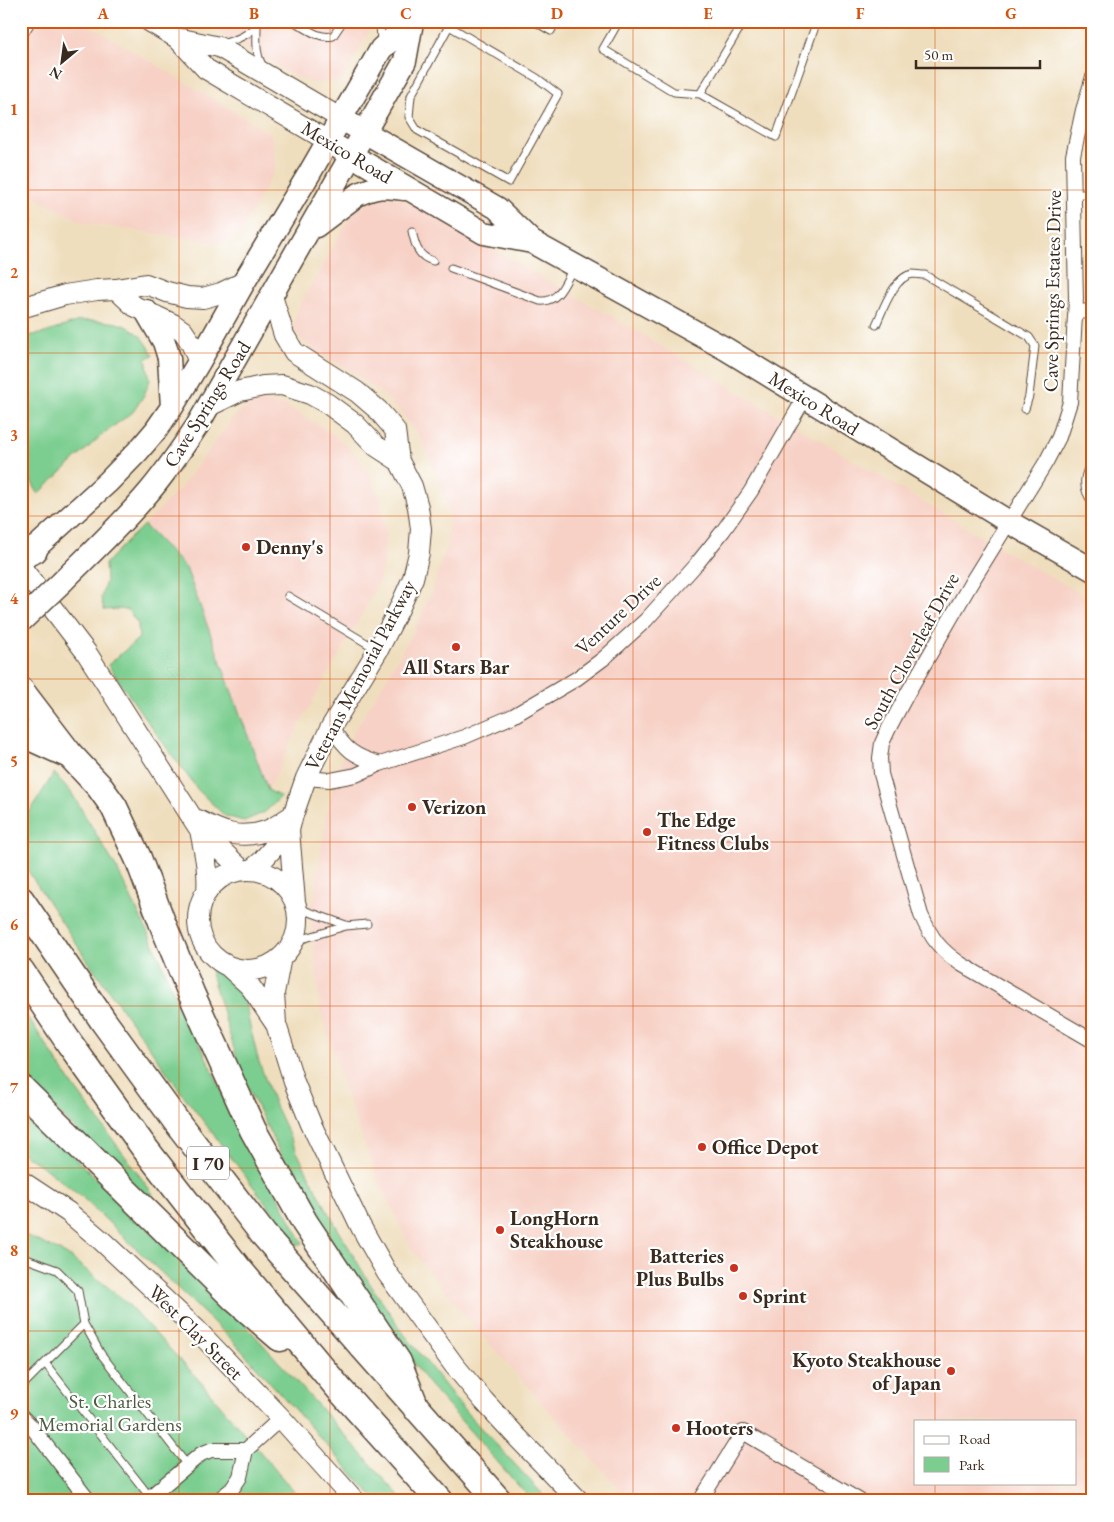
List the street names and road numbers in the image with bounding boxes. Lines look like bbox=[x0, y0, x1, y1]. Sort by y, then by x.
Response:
street label: Mexico Road bbox=[297, 115, 398, 190]
street label: Cave Springs Estates Drive bbox=[1037, 190, 1067, 392]
street label: Cave Springs Road bbox=[158, 335, 257, 472]
street label: Mexico Road bbox=[764, 365, 865, 442]
street label: Venture Drive bbox=[570, 568, 666, 660]
street label: South Cloverleaf Drive bbox=[857, 568, 965, 734]
street label: Veterans Memorial Parkway bbox=[299, 575, 421, 775]
road number: I 70 bbox=[187, 1146, 229, 1180]
street label: West Clay Street bbox=[143, 1279, 250, 1386]

